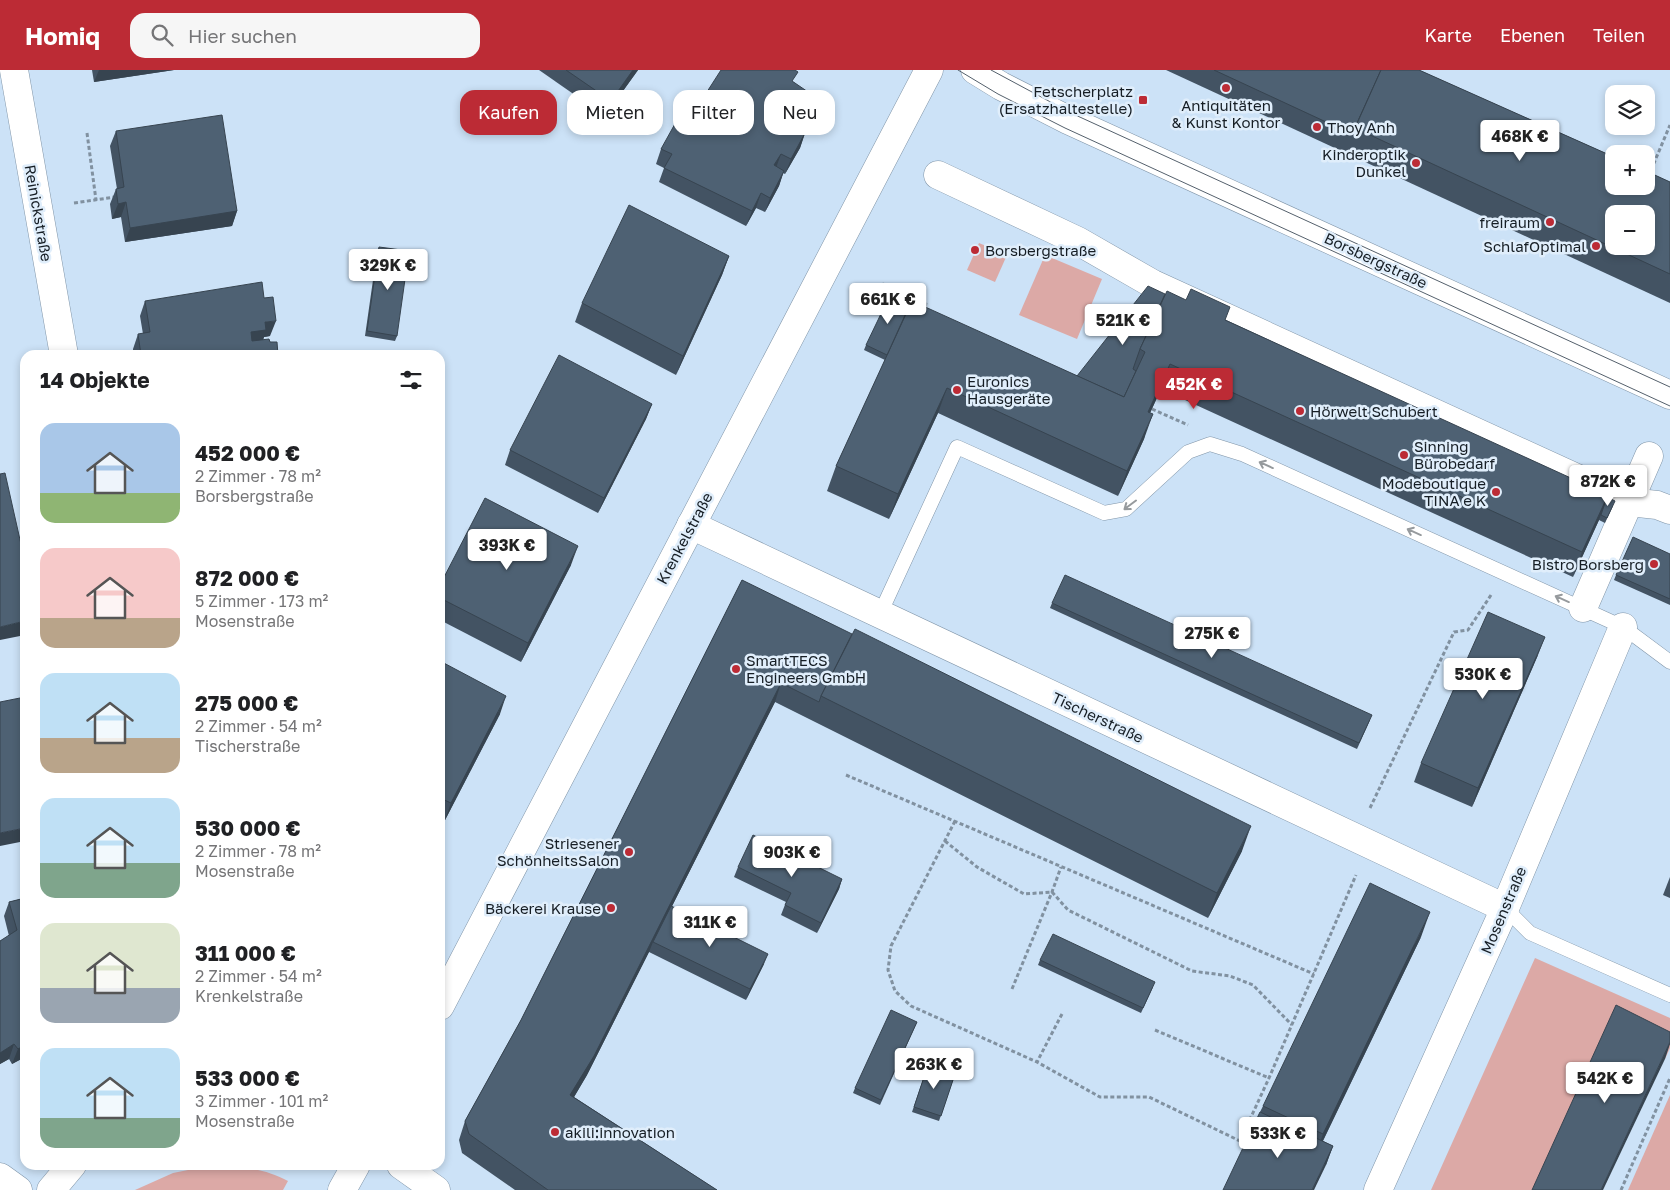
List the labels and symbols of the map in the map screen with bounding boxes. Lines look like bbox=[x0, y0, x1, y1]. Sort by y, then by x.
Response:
place label: Fetscherplatz (Ersatzhaltestelle) bbox=[999, 82, 1133, 117]
marker: Antiquitäten & Kunst Kontor bbox=[1220, 82, 1232, 94]
marker: Fetscherplatz (Ersatzhaltestelle) bbox=[1137, 94, 1149, 106]
place label: Antiquitäten & Kunst Kontor bbox=[1172, 96, 1281, 131]
place label: Thoy Anh bbox=[1327, 118, 1395, 136]
pin: 468K € bbox=[1479, 119, 1561, 162]
marker: Thoy Anh bbox=[1311, 121, 1323, 133]
place label: Kinderoptik Dunkel bbox=[1322, 145, 1407, 180]
marker: Kinderoptik Dunkel bbox=[1410, 157, 1422, 169]
street label: Reinickstraße bbox=[22, 163, 56, 263]
place label: freiraum bbox=[1480, 213, 1540, 231]
marker: freiraum bbox=[1544, 216, 1556, 228]
street label: Borsbergstraße bbox=[1322, 228, 1430, 292]
place label: SchlafOptimal bbox=[1483, 237, 1586, 255]
marker: SchlafOptimal bbox=[1590, 240, 1602, 252]
place label: Borsbergstraße bbox=[985, 241, 1097, 259]
marker: Borsbergstraße bbox=[969, 244, 981, 256]
pin: 329K € bbox=[347, 248, 429, 291]
pin: 661K € bbox=[847, 282, 929, 325]
pin: 521K € bbox=[1082, 304, 1164, 346]
pin: 452K € bbox=[1153, 368, 1235, 410]
place label: Euronics Hausgeräte bbox=[967, 372, 1051, 407]
marker: Euronics Hausgeräte bbox=[951, 384, 963, 396]
place label: Hörwelt Schubert bbox=[1310, 402, 1438, 420]
marker: Hörwelt Schubert bbox=[1294, 405, 1306, 417]
place label: Sinning Bürobedarf bbox=[1414, 437, 1496, 472]
marker: Sinning Bürobedarf bbox=[1398, 449, 1410, 461]
one-way arrow bbox=[1259, 460, 1274, 470]
pin: 872K € bbox=[1567, 464, 1649, 507]
place label: Modeboutique TINA e K bbox=[1382, 474, 1486, 509]
marker: Modeboutique TINA e K bbox=[1490, 486, 1502, 498]
street label: Krenkelstraße bbox=[652, 489, 716, 587]
one-way arrow bbox=[1123, 499, 1136, 510]
one-way arrow bbox=[1407, 527, 1422, 537]
pin: 393K € bbox=[466, 528, 548, 571]
place label: Bistro Borsberg bbox=[1532, 555, 1644, 573]
marker: Bistro Borsberg bbox=[1648, 558, 1660, 570]
one-way arrow bbox=[1555, 594, 1570, 604]
pin: 275K € bbox=[1171, 616, 1253, 659]
place label: SmartTECS Engineers GmbH bbox=[746, 651, 866, 686]
pin: 530K € bbox=[1442, 658, 1524, 700]
marker: SmartTECS Engineers GmbH bbox=[730, 663, 742, 675]
street label: Tischerstraße bbox=[1049, 688, 1147, 746]
place label: Striesener SchönheitsSalon bbox=[497, 834, 619, 869]
pin: 903K € bbox=[751, 836, 833, 878]
marker: Striesener SchönheitsSalon bbox=[623, 846, 635, 858]
street label: Mosenstraße bbox=[1476, 863, 1530, 956]
place label: Bäckerei Krause bbox=[485, 899, 601, 917]
marker: Bäckerei Krause bbox=[605, 902, 617, 914]
pin: 311K € bbox=[669, 906, 751, 948]
pin: 263K € bbox=[893, 1048, 975, 1090]
pin: 542K € bbox=[1564, 1062, 1646, 1104]
pin: 533K € bbox=[1237, 1116, 1319, 1159]
place label: akili:innovation bbox=[565, 1123, 675, 1141]
marker: akili:innovation bbox=[549, 1126, 561, 1138]

